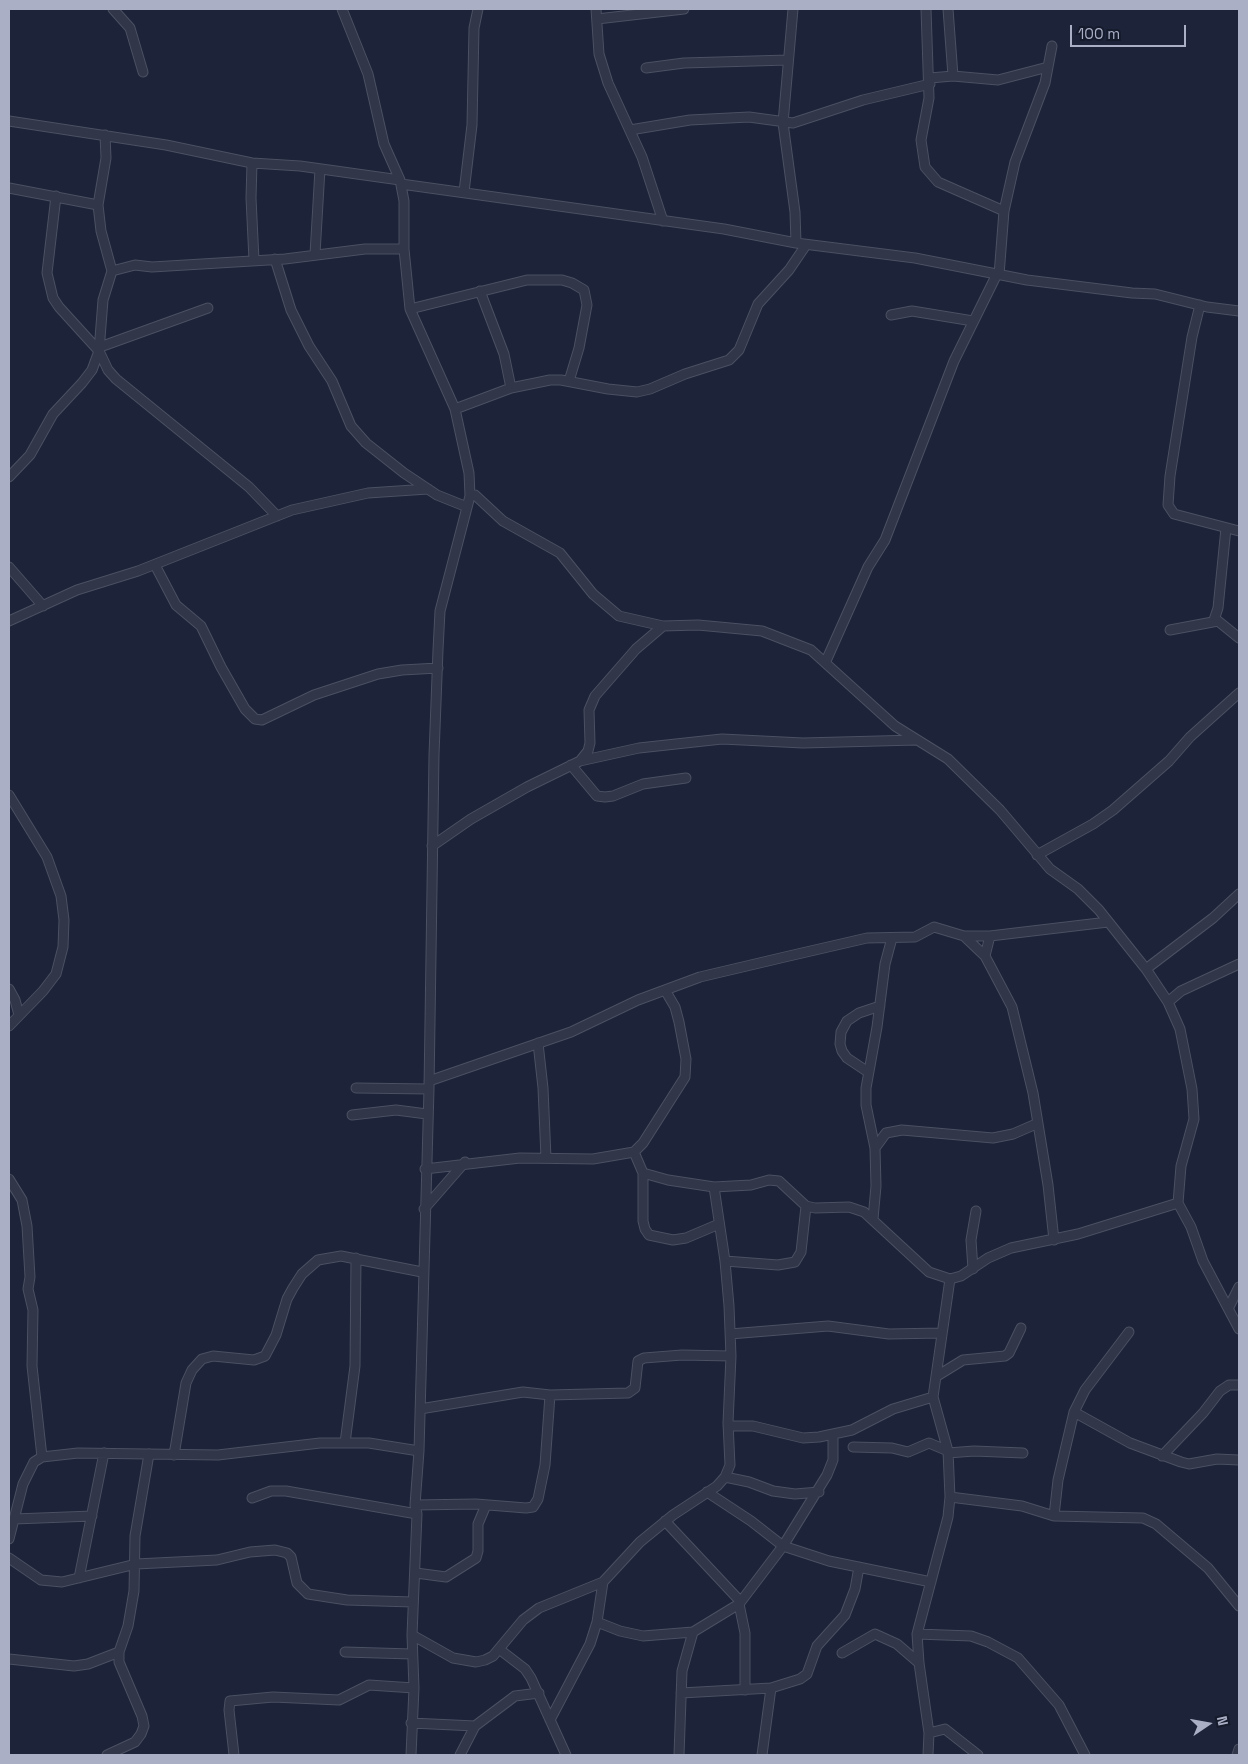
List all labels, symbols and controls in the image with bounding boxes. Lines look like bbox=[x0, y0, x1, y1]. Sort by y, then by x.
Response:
scale bar bbox=[1073, 15, 1189, 47]
text: 100 m bbox=[1078, 24, 1120, 43]
north arrow bbox=[1183, 1699, 1233, 1749]
text: N bbox=[1213, 1714, 1232, 1727]

